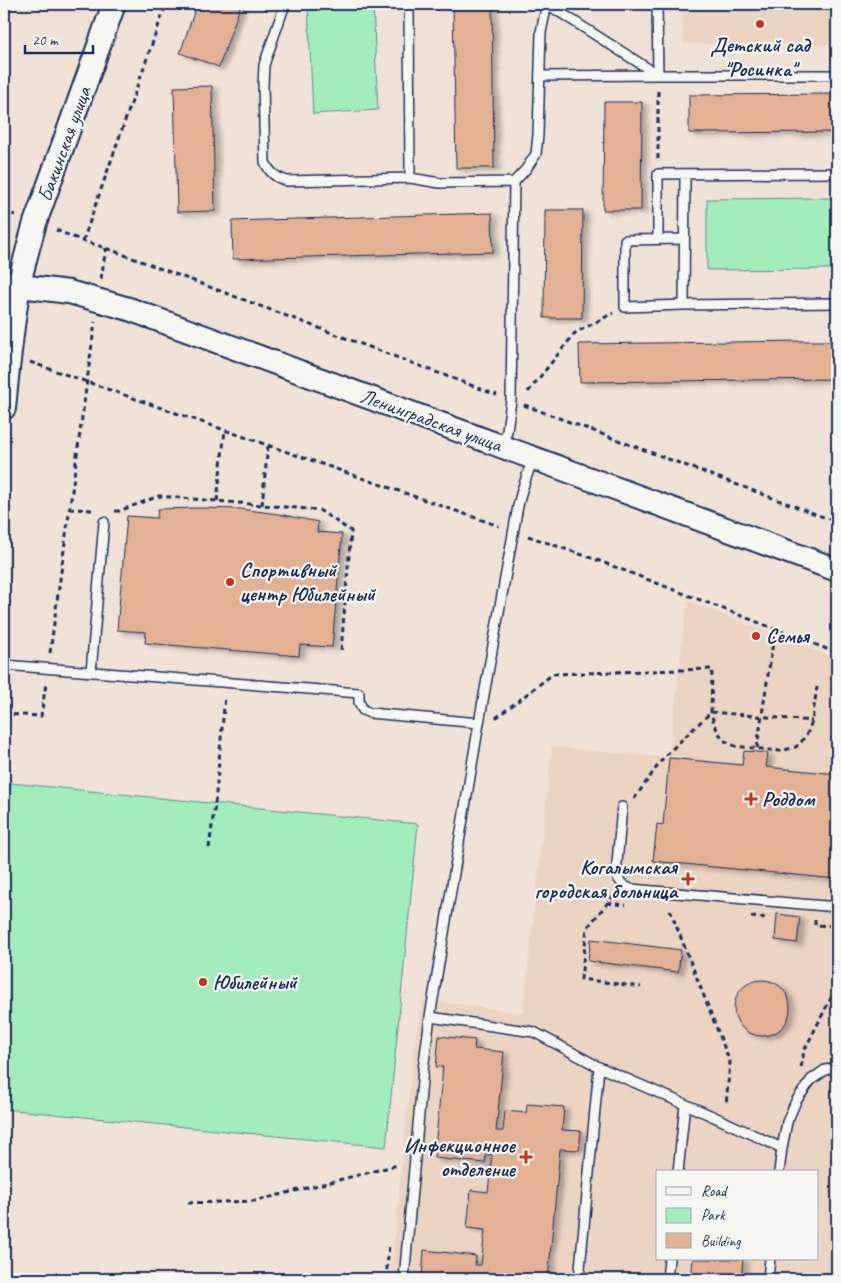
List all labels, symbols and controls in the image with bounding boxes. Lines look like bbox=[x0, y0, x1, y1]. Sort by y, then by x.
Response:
marker: Детский сад "Росинка" bbox=[754, 18, 766, 30]
scale bar bbox=[25, 22, 92, 54]
text: 20 m bbox=[32, 31, 59, 50]
place label: Детский сад "Росинка" bbox=[710, 32, 812, 82]
street label: Бакинская улица bbox=[31, 81, 97, 205]
street label: Ленинградская улица bbox=[357, 382, 507, 458]
place label: Спортивный центр Юбилейный bbox=[240, 557, 377, 607]
marker: Спортивный центр Юбилейный bbox=[224, 576, 236, 588]
place label: Семья bbox=[766, 623, 811, 649]
marker: Семья bbox=[750, 630, 762, 642]
place label: Роддом bbox=[762, 786, 815, 812]
marker: Роддом bbox=[744, 792, 758, 806]
place label: Когалымская городская больница bbox=[535, 854, 679, 904]
marker: Когалымская городская больница bbox=[681, 872, 695, 886]
place label: Юбилейный bbox=[213, 969, 299, 995]
marker: Юбилейный bbox=[197, 976, 209, 988]
place label: Инфекционное отделение bbox=[403, 1132, 516, 1182]
marker: Инфекционное отделение bbox=[519, 1150, 533, 1164]
legend bbox=[656, 1170, 818, 1260]
text: Road bbox=[701, 1182, 728, 1201]
text: Park bbox=[701, 1206, 726, 1225]
text: Building bbox=[701, 1232, 741, 1251]

